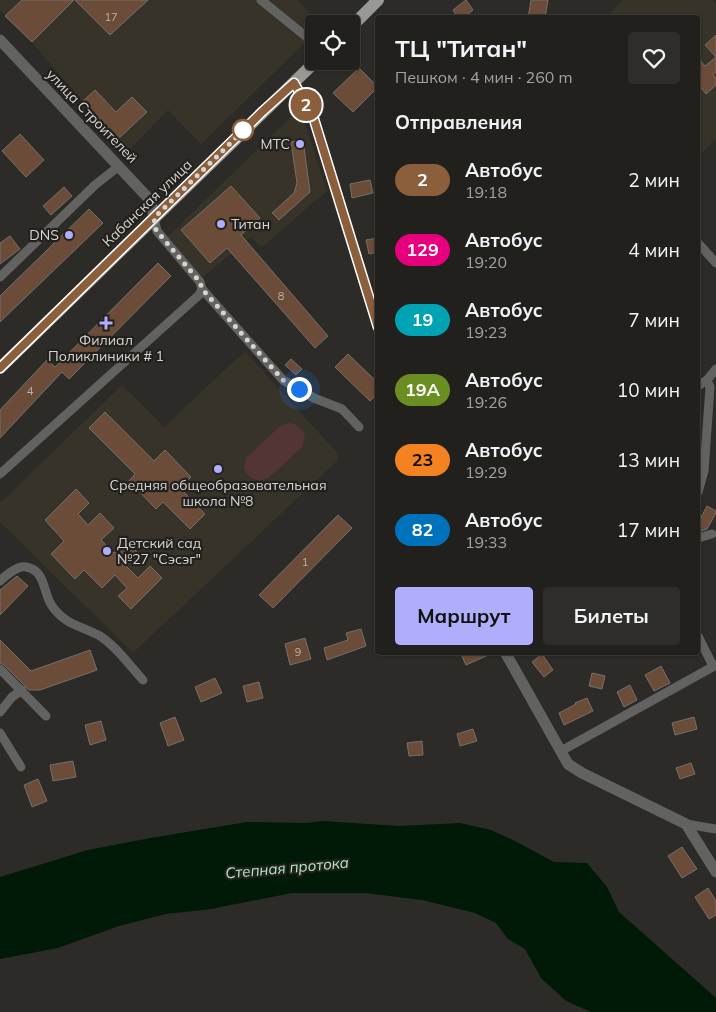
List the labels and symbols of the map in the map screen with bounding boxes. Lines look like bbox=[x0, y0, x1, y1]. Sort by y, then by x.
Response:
house number: 17 bbox=[104, 10, 118, 24]
street label: улица Строителей bbox=[43, 65, 141, 167]
line badge: 2 bbox=[290, 89, 322, 121]
unlabelled marker bbox=[232, 119, 254, 141]
place label: МТС bbox=[261, 135, 290, 153]
marker: МТС bbox=[294, 138, 306, 150]
street label: Кабанская улица bbox=[98, 156, 196, 250]
place label: Титан bbox=[231, 215, 270, 233]
marker: Титан bbox=[215, 218, 227, 230]
place label: DNS bbox=[29, 226, 59, 244]
marker: DNS bbox=[63, 229, 75, 241]
house number: 8 bbox=[278, 289, 285, 303]
marker: Филиал Поликлиники # 1 bbox=[99, 316, 113, 330]
place label: Филиал Поликлиники # 1 bbox=[48, 331, 164, 365]
your location bbox=[287, 377, 312, 402]
house number: 4 bbox=[27, 384, 34, 398]
marker: Средняя общеобразовательная школа №8 bbox=[212, 463, 224, 475]
place label: Средняя общеобразовательная школа №8 bbox=[109, 476, 327, 510]
place label: Детский сад №27 "Сэсэг" bbox=[117, 534, 202, 568]
marker: Детский сад №27 "Сэсэг" bbox=[101, 545, 113, 557]
house number: 1 bbox=[302, 555, 308, 569]
house number: 9 bbox=[295, 645, 301, 659]
water label: Степная протока bbox=[224, 853, 350, 882]

